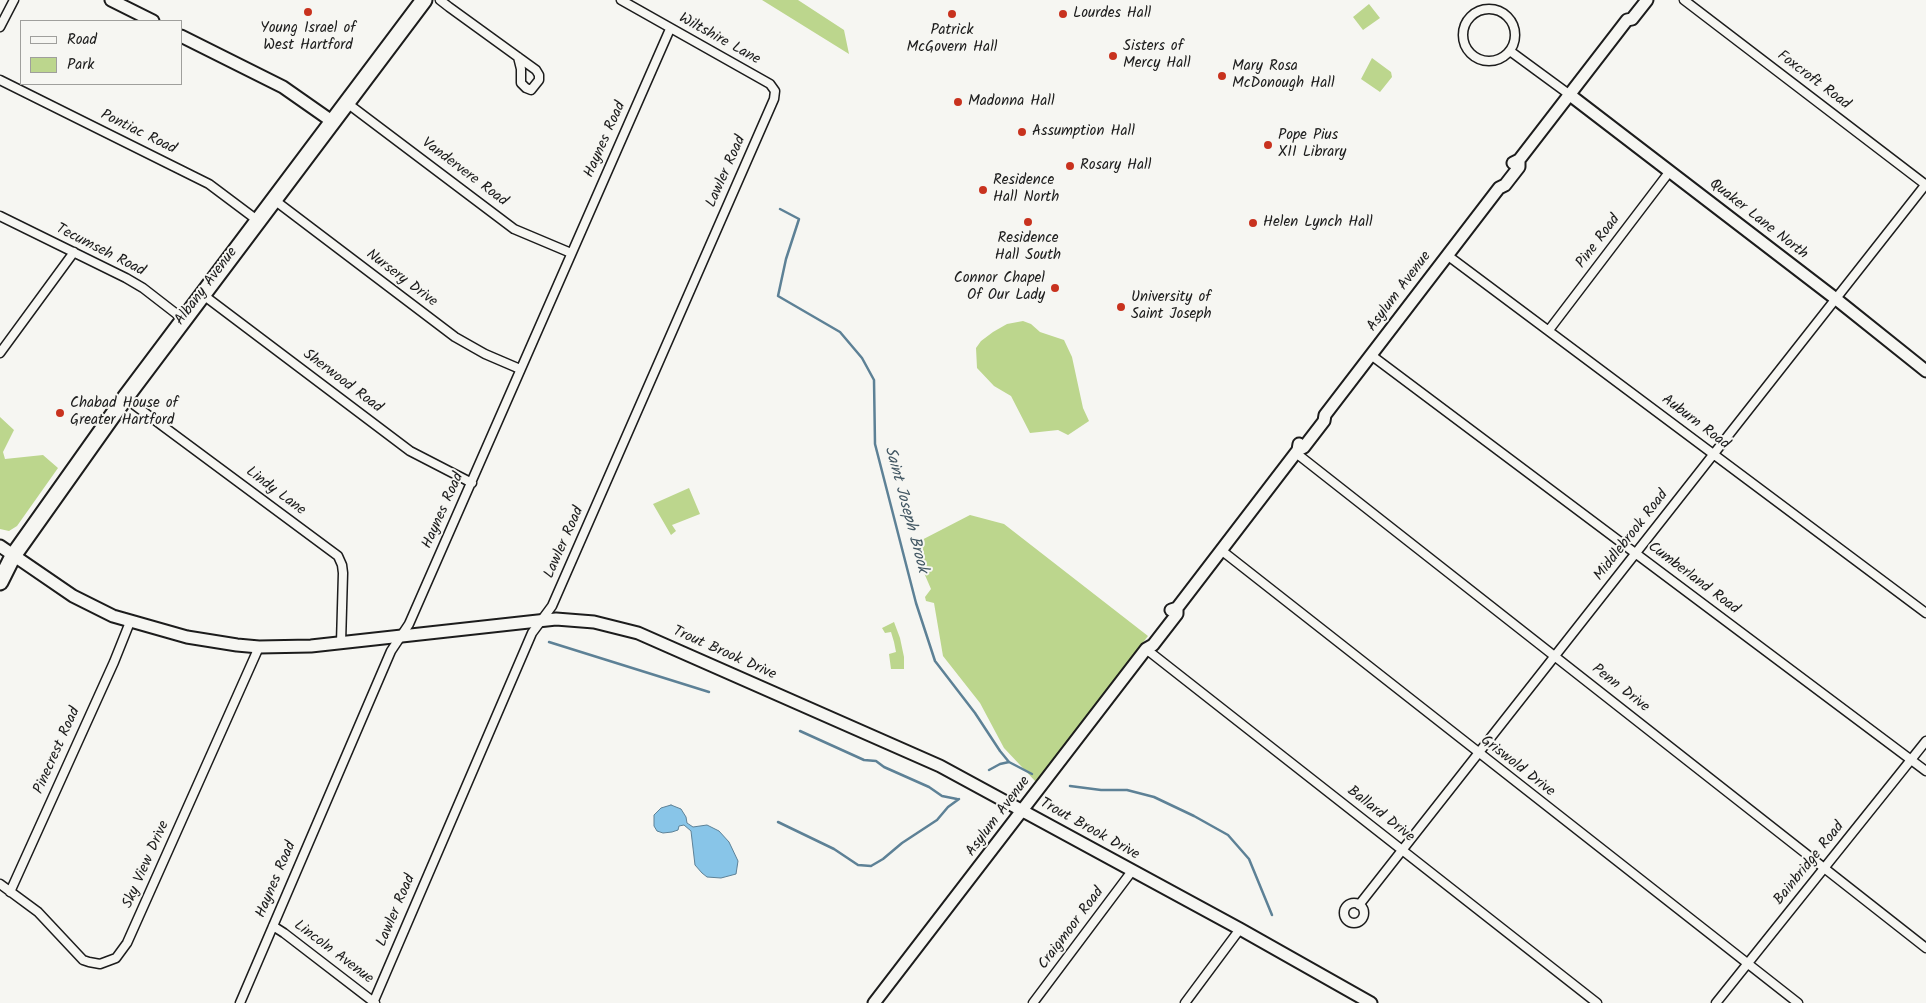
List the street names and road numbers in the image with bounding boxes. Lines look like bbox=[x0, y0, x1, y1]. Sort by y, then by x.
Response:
street label: Wiltshire Lane bbox=[675, 10, 763, 70]
street label: Foxcroft Road bbox=[1773, 48, 1853, 114]
street label: Haynes Road bbox=[581, 99, 631, 181]
street label: Pontiac Road bbox=[97, 107, 179, 159]
street label: Lawler Road bbox=[703, 133, 751, 211]
street label: Vandervere Road bbox=[417, 135, 511, 211]
street label: Quaker Lane North bbox=[1705, 176, 1811, 264]
street label: Pine Road bbox=[1573, 212, 1625, 272]
street label: Tecumseh Road bbox=[52, 221, 148, 281]
street label: Albany Avenue bbox=[172, 244, 242, 330]
street label: Nursery Drive bbox=[362, 246, 440, 312]
street label: Asylum Avenue bbox=[1364, 248, 1436, 336]
street label: Sherwood Road bbox=[299, 346, 385, 418]
street label: Auburn Road bbox=[1657, 392, 1733, 454]
street label: Lindy Lane bbox=[242, 464, 308, 520]
street label: Haynes Road bbox=[419, 470, 469, 552]
street label: Middlebrook Road bbox=[1591, 487, 1673, 585]
street label: Lawler Road bbox=[541, 504, 589, 582]
street label: Cumberland Road bbox=[1644, 539, 1742, 619]
street label: Trout Brook Drive bbox=[670, 623, 778, 685]
street label: Penn Drive bbox=[1588, 661, 1652, 717]
street label: Pinecrest Road bbox=[31, 705, 85, 797]
street label: Griswold Drive bbox=[1476, 732, 1558, 802]
street label: Asylum Avenue bbox=[963, 773, 1035, 861]
street label: Ballard Drive bbox=[1343, 783, 1417, 847]
street label: Trout Brook Drive bbox=[1036, 795, 1142, 865]
street label: Sky View Drive bbox=[120, 819, 174, 911]
street label: Bainbridge Road bbox=[1771, 819, 1849, 909]
street label: Haynes Road bbox=[253, 839, 301, 921]
street label: Lawler Road bbox=[374, 872, 420, 950]
street label: Craigmoor Road bbox=[1035, 884, 1109, 974]
street label: Lincoln Avenue bbox=[290, 917, 376, 989]

